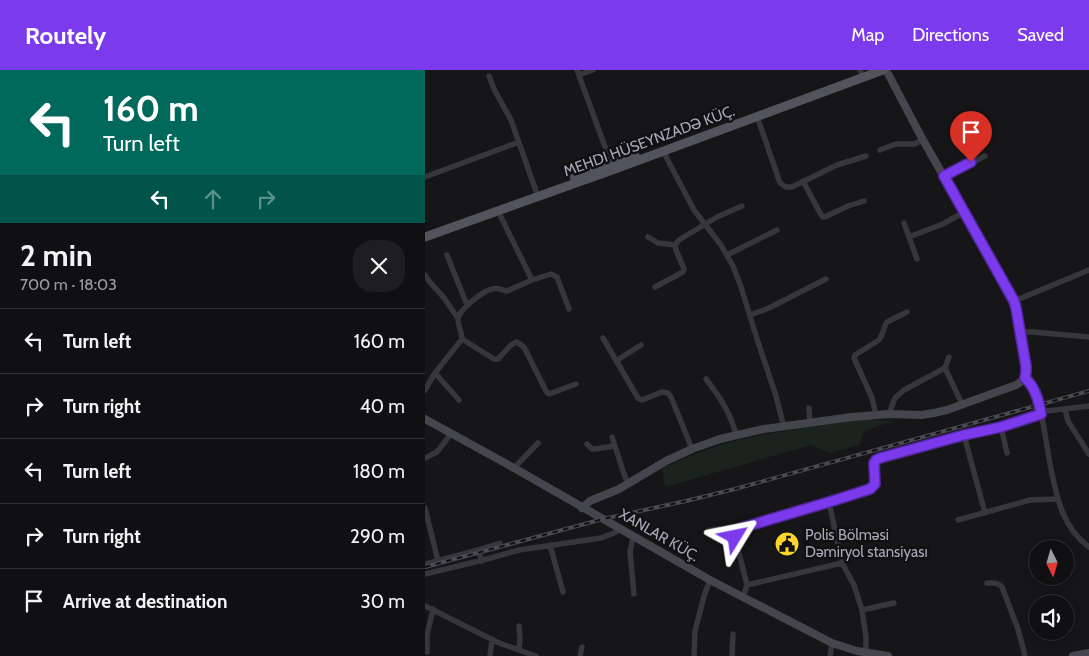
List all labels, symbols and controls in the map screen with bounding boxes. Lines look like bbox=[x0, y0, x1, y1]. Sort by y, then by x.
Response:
text: Routely bbox=[25, 21, 106, 50]
text: Map bbox=[851, 24, 884, 46]
text: Directions bbox=[912, 24, 989, 46]
text: Saved bbox=[1017, 24, 1064, 46]
text: 160 m bbox=[103, 87, 199, 130]
icon: left bbox=[20, 90, 85, 155]
street label: MEHDI HÜSEYNZADƏ KÜÇ. bbox=[561, 102, 737, 180]
pin bbox=[950, 111, 992, 162]
icon: arrive bbox=[957, 118, 985, 146]
text: Turn left bbox=[103, 130, 180, 157]
icon: left bbox=[146, 185, 174, 213]
icon: ahead bbox=[199, 185, 227, 213]
icon: right bbox=[252, 185, 280, 213]
text: 2 min bbox=[20, 237, 92, 274]
button: close bbox=[353, 240, 405, 292]
text: 700 m · 18:03 bbox=[20, 275, 117, 294]
icon: left bbox=[20, 327, 48, 355]
text: Turn left bbox=[63, 330, 131, 353]
text: 160 m bbox=[354, 330, 405, 353]
icon: right bbox=[20, 392, 48, 420]
text: Turn right bbox=[63, 395, 141, 418]
text: 40 m bbox=[360, 395, 405, 418]
icon: left bbox=[20, 457, 48, 485]
text: Turn left bbox=[63, 460, 131, 483]
text: 180 m bbox=[353, 460, 405, 483]
street label: XANLAR KÜÇ. bbox=[616, 505, 702, 565]
position arrow bbox=[708, 510, 760, 562]
icon: right bbox=[20, 522, 48, 550]
text: Turn right bbox=[63, 525, 141, 548]
text: 290 m bbox=[350, 525, 405, 548]
place label: Polis Bölməsi Dəmiryol stansiyası bbox=[805, 526, 928, 561]
public building icon: Polis Bölməsi Dəmiryol stansiyası bbox=[774, 531, 800, 557]
north arrow bbox=[1029, 540, 1074, 585]
map controls bbox=[1029, 540, 1074, 640]
icon: arrive bbox=[20, 587, 48, 615]
text: Arrive at destination bbox=[63, 590, 227, 613]
text: 30 m bbox=[361, 590, 405, 613]
button: sound bbox=[1029, 595, 1074, 640]

